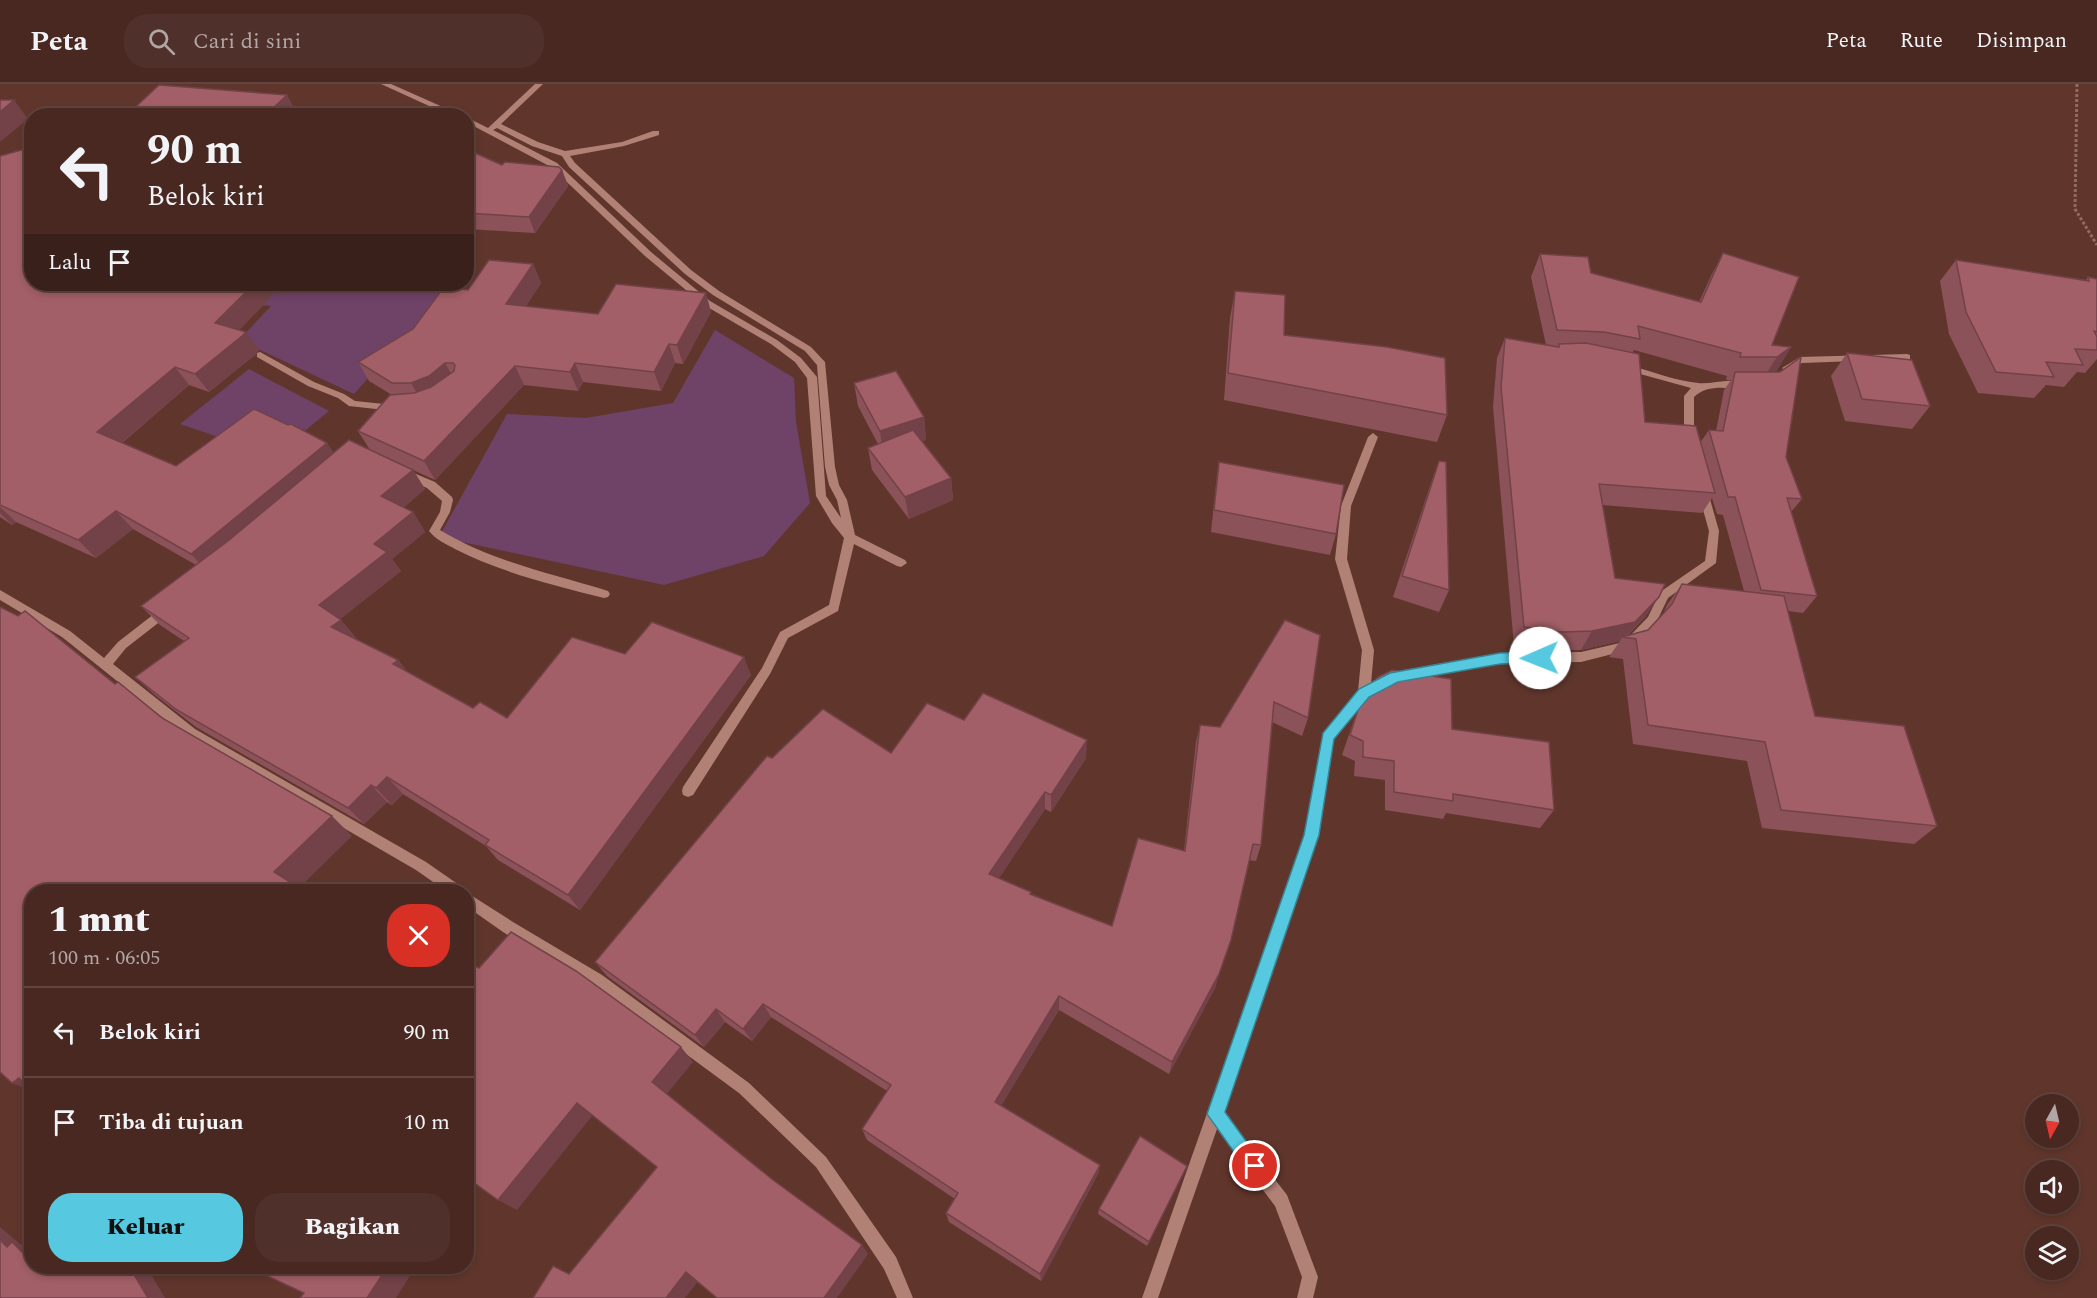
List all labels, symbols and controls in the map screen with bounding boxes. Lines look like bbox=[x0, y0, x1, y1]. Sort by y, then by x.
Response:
search box bbox=[124, 14, 544, 68]
text: Peta bbox=[30, 20, 88, 63]
icon: search bbox=[145, 25, 178, 58]
text: Cari di sini bbox=[193, 25, 301, 58]
text: Peta bbox=[1826, 25, 1867, 57]
text: Rute bbox=[1900, 25, 1943, 57]
text: Disimpan bbox=[1976, 25, 2067, 57]
text: 90 m bbox=[147, 119, 242, 182]
icon: left bbox=[48, 132, 126, 210]
text: Belok kiri bbox=[147, 176, 265, 218]
text: Lalu bbox=[48, 246, 91, 279]
icon: arrive bbox=[103, 246, 136, 279]
position arrow bbox=[1508, 626, 1572, 690]
text: 1 mnt bbox=[48, 893, 150, 948]
button: close bbox=[387, 904, 450, 967]
text: 100 m · 06:05 bbox=[48, 943, 160, 973]
icon: left bbox=[48, 1016, 81, 1049]
text: Belok kiri bbox=[99, 1016, 201, 1049]
text: 90 m bbox=[404, 1016, 450, 1049]
north arrow bbox=[2025, 1094, 2079, 1148]
map controls bbox=[2025, 1094, 2079, 1280]
icon: arrive bbox=[48, 1106, 81, 1139]
text: Tiba di tujuan bbox=[99, 1106, 244, 1139]
text: 10 m bbox=[404, 1106, 450, 1139]
pin bbox=[1229, 1140, 1280, 1191]
icon: arrive bbox=[1238, 1149, 1271, 1182]
button: sound bbox=[2025, 1160, 2079, 1214]
button: Keluar bbox=[48, 1193, 243, 1262]
button: Bagikan bbox=[255, 1193, 450, 1262]
button: layers bbox=[2025, 1226, 2079, 1280]

